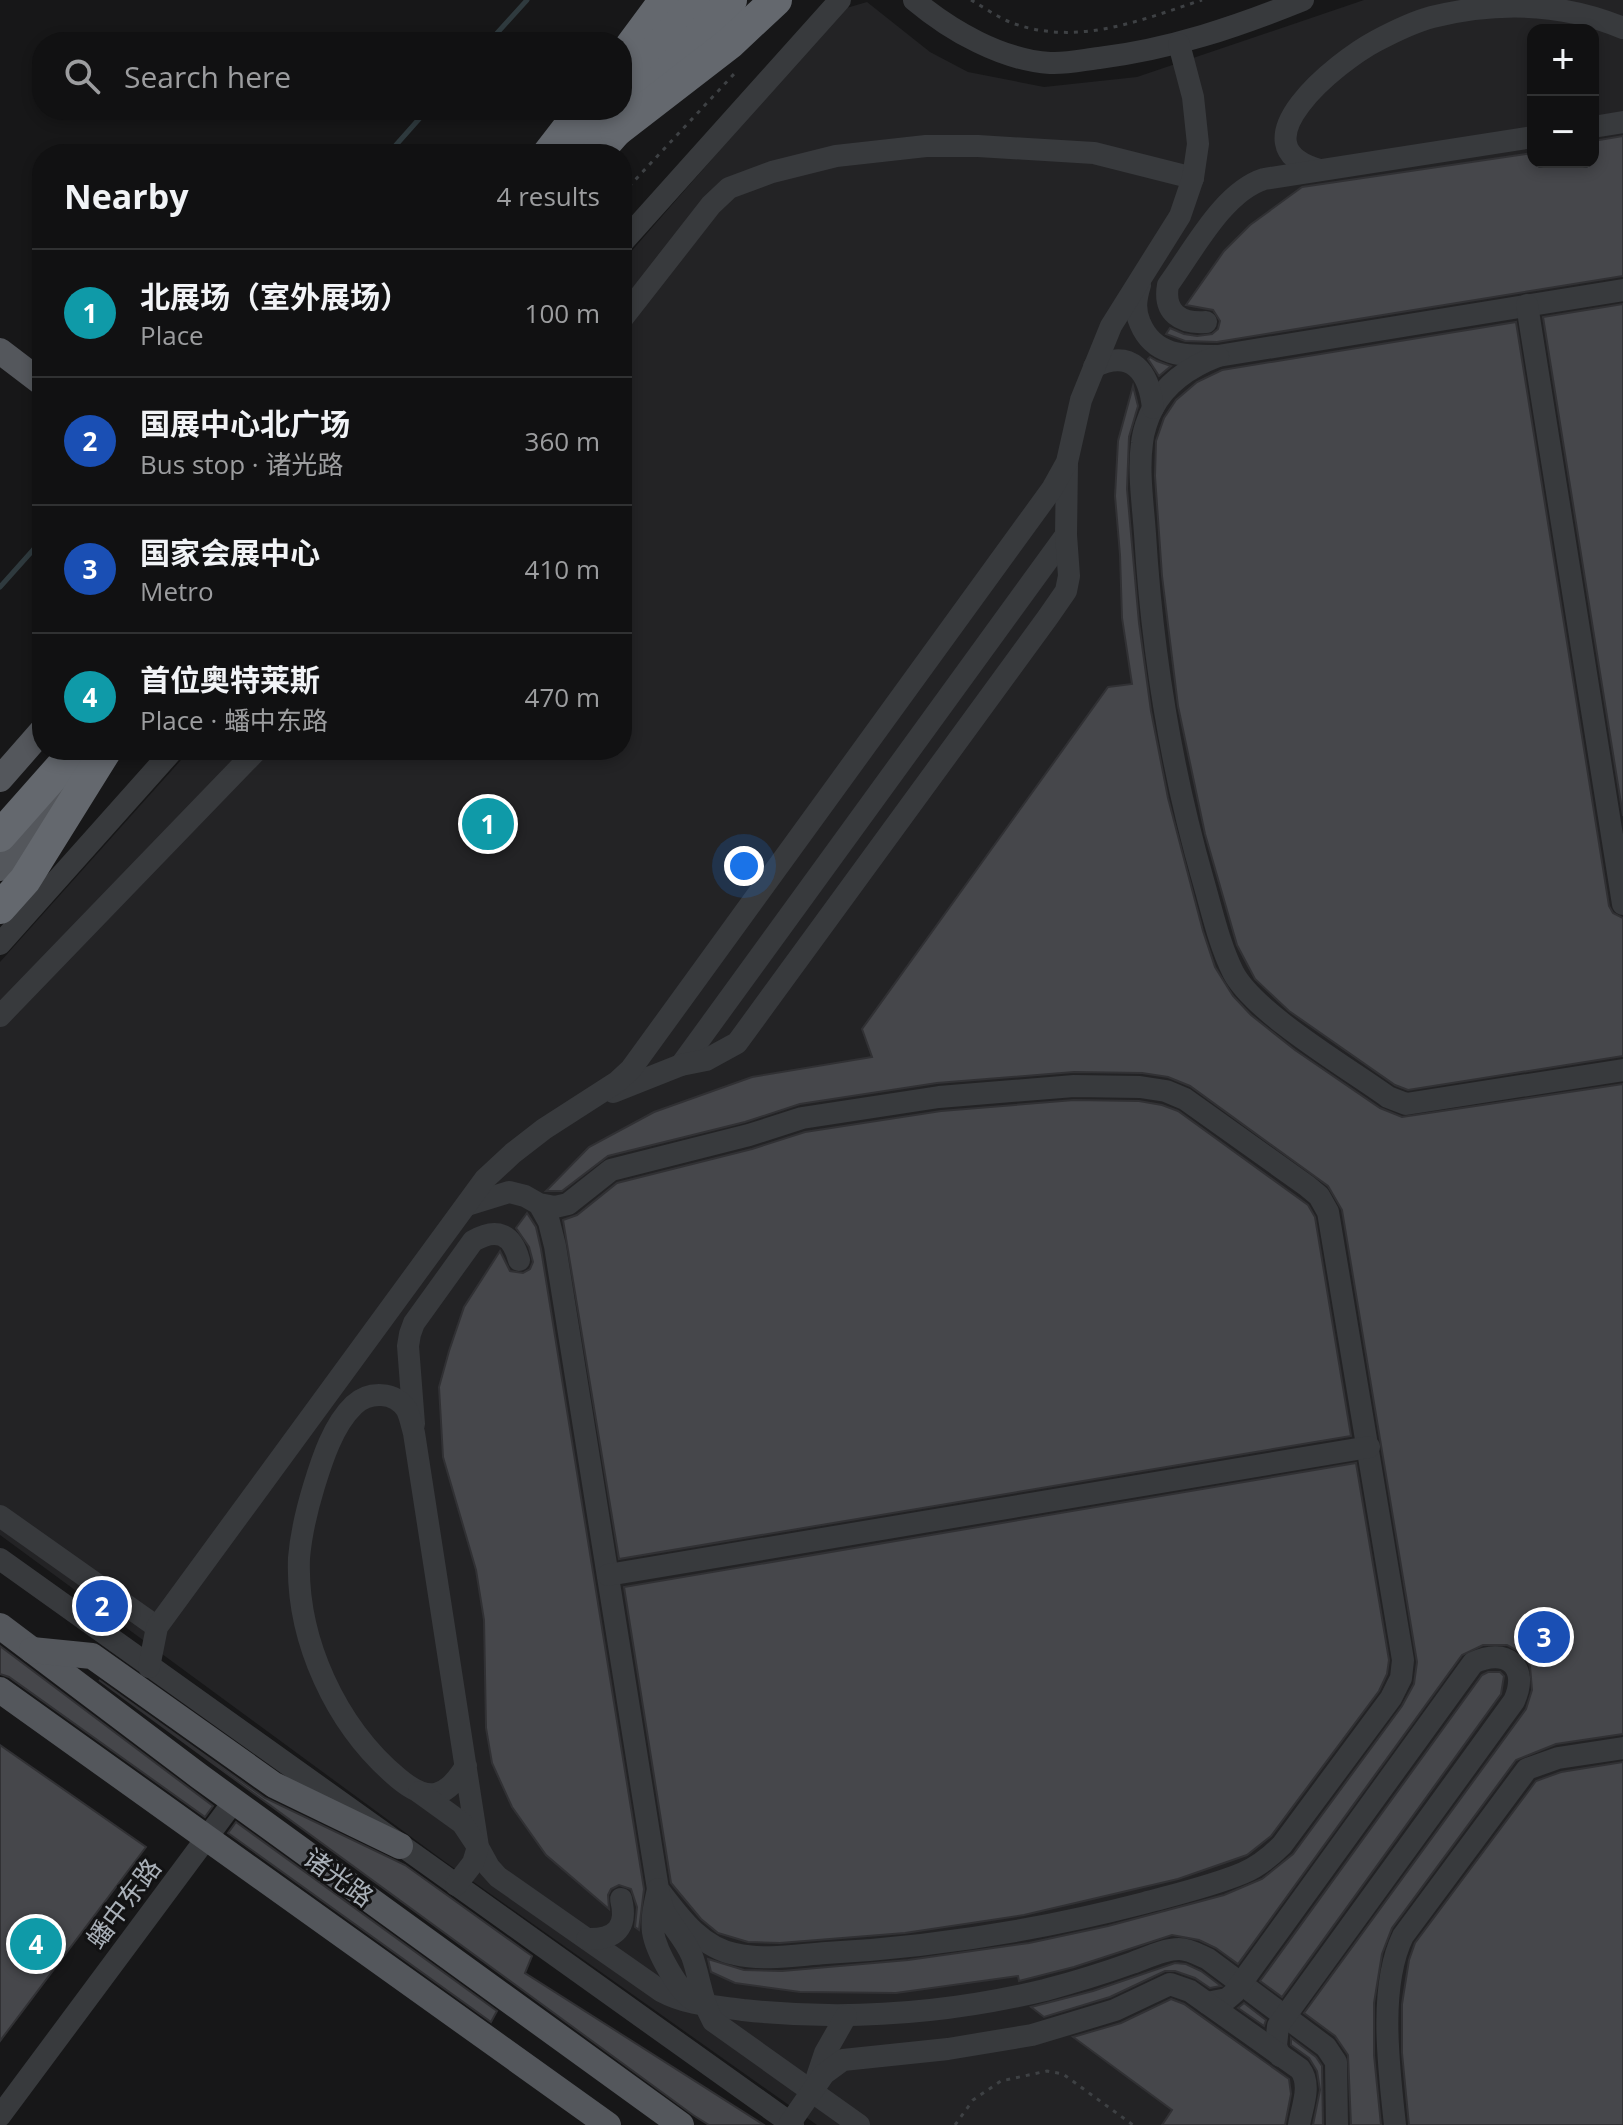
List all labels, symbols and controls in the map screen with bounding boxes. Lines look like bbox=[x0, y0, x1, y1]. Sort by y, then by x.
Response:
map controls bbox=[1527, 24, 1599, 168]
button: + bbox=[1527, 24, 1599, 96]
search box bbox=[32, 32, 632, 120]
icon: search bbox=[60, 54, 104, 98]
text: Search here bbox=[124, 56, 291, 97]
button: − bbox=[1527, 96, 1599, 168]
text: Nearby bbox=[64, 173, 189, 219]
text: 4 results bbox=[497, 178, 600, 214]
text: 北展场（室外展场） bbox=[140, 276, 410, 317]
text: 1 bbox=[83, 295, 97, 331]
text: 100 m bbox=[525, 295, 600, 331]
text: Place bbox=[140, 317, 204, 353]
text: 国展中心北广场 bbox=[140, 403, 350, 444]
text: 2 bbox=[83, 423, 97, 459]
text: 360 m bbox=[525, 423, 600, 459]
text: Bus stop · 诸光路 bbox=[140, 446, 343, 482]
text: 国家会展中心 bbox=[140, 532, 320, 573]
text: 3 bbox=[83, 551, 97, 587]
text: 410 m bbox=[525, 551, 600, 587]
text: Metro bbox=[140, 573, 214, 609]
text: 首位奥特莱斯 bbox=[140, 659, 320, 700]
text: 4 bbox=[83, 679, 97, 715]
text: 470 m bbox=[525, 679, 600, 715]
text: Place · 蟠中东路 bbox=[140, 702, 328, 738]
pin: 1 bbox=[462, 794, 514, 854]
your location bbox=[724, 846, 764, 886]
pin: 2 bbox=[76, 1576, 128, 1636]
pin: 3 bbox=[1518, 1607, 1570, 1667]
street label: 诸光路 bbox=[297, 1840, 381, 1914]
street label: 蟠中东路 bbox=[77, 1851, 169, 1955]
pin: 4 bbox=[10, 1914, 62, 1974]

